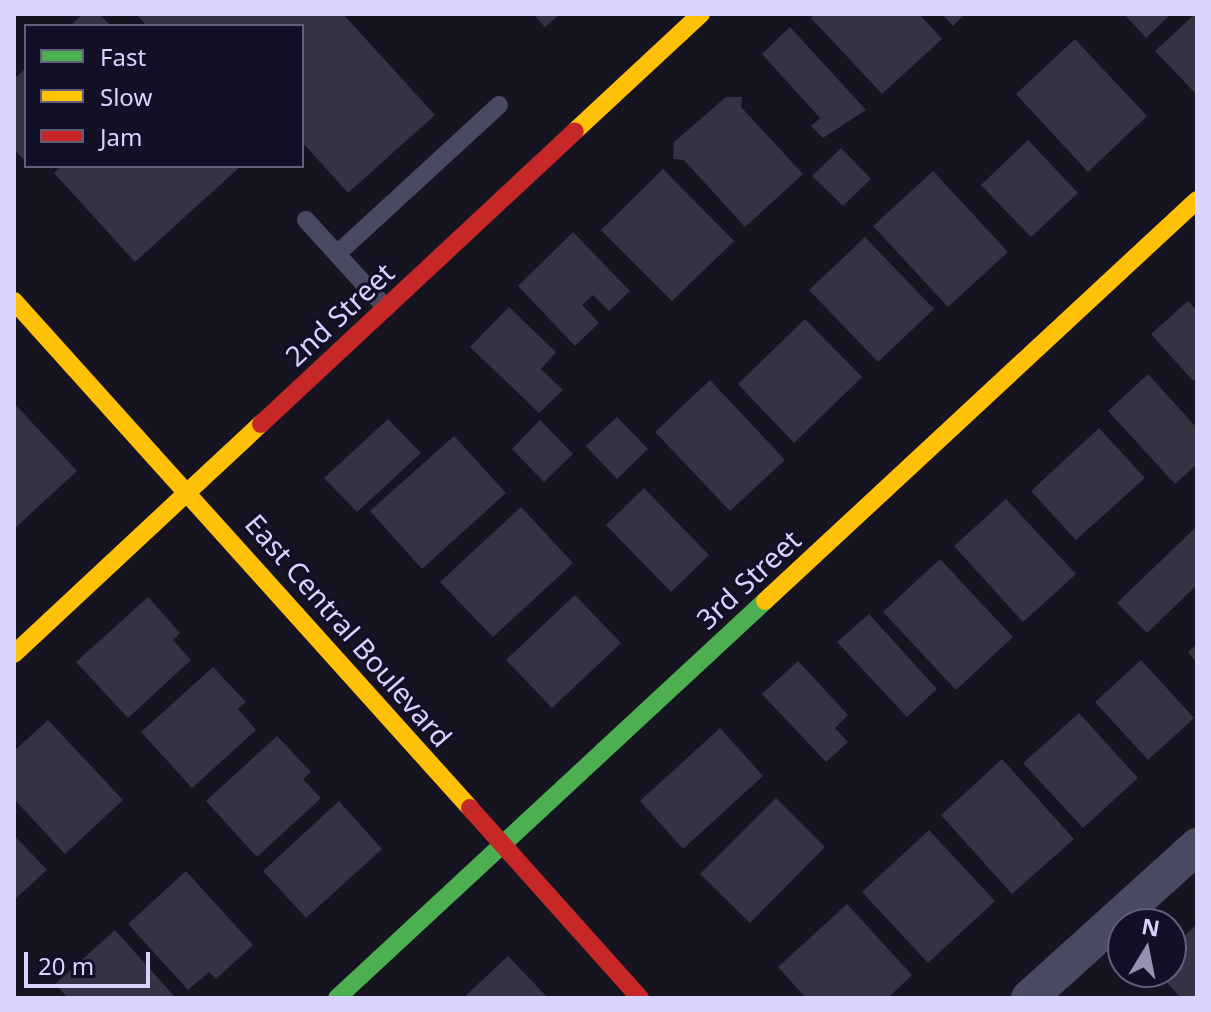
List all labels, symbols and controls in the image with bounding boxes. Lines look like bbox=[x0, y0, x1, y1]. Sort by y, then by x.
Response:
legend bbox=[24, 24, 304, 168]
text: Fast bbox=[100, 40, 146, 73]
text: Slow bbox=[100, 80, 152, 113]
text: Jam bbox=[100, 120, 142, 153]
street label: 2nd Street bbox=[278, 255, 400, 373]
street label: East Central Boulevard bbox=[239, 507, 459, 753]
street label: 3rd Street bbox=[689, 522, 807, 636]
north arrow bbox=[1107, 908, 1187, 988]
text: N bbox=[1139, 910, 1162, 943]
scale bar bbox=[28, 936, 154, 986]
text: 20 m bbox=[38, 949, 94, 982]

